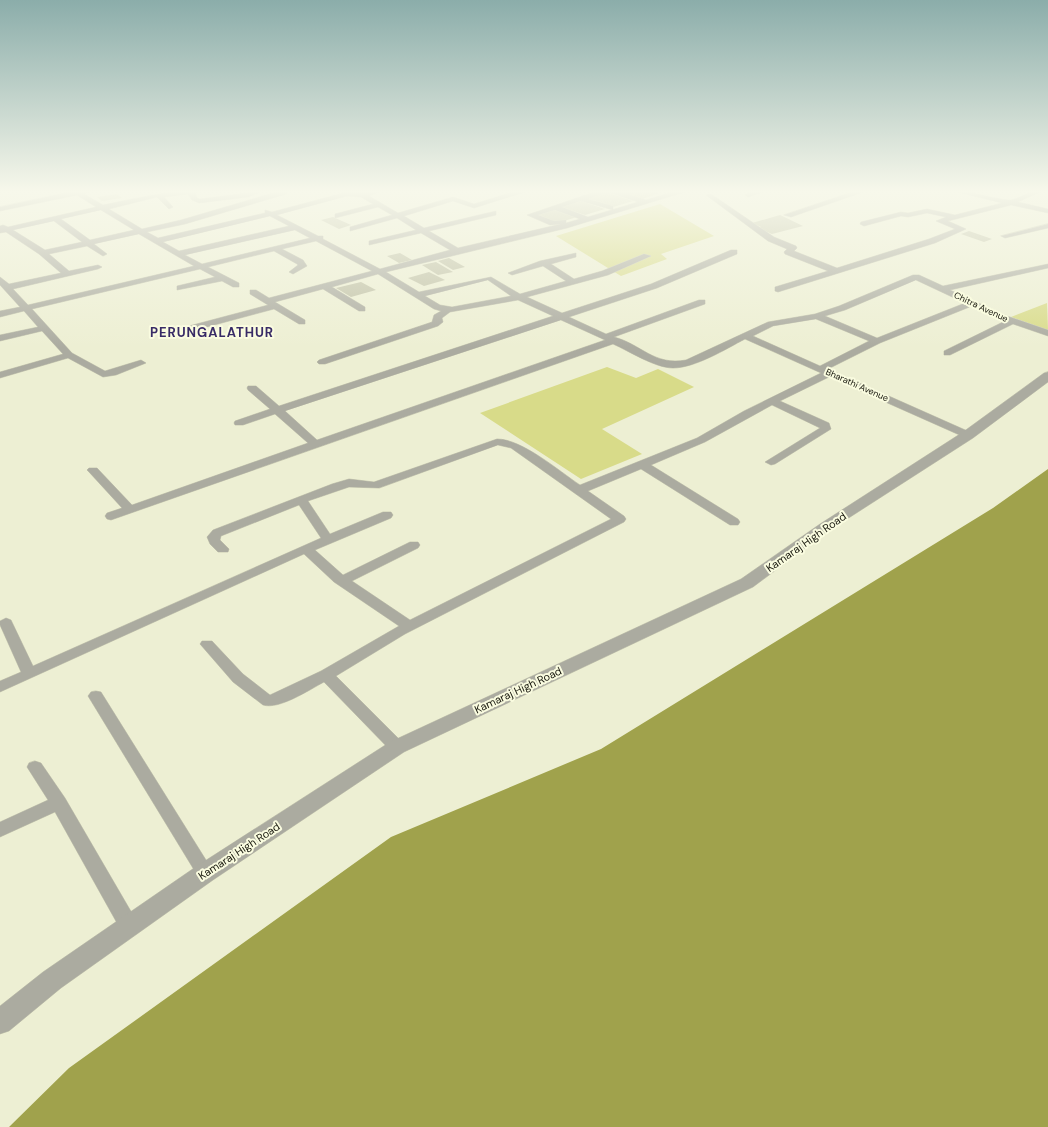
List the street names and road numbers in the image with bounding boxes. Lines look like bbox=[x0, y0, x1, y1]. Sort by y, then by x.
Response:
street label: Chitra Avenue bbox=[952, 289, 1010, 325]
street label: Bharathi Avenue bbox=[824, 366, 890, 404]
street label: Kamaraj High Road bbox=[763, 509, 849, 575]
street label: Kamaraj High Road bbox=[472, 664, 564, 716]
street label: Kamaraj High Road bbox=[195, 819, 283, 883]

